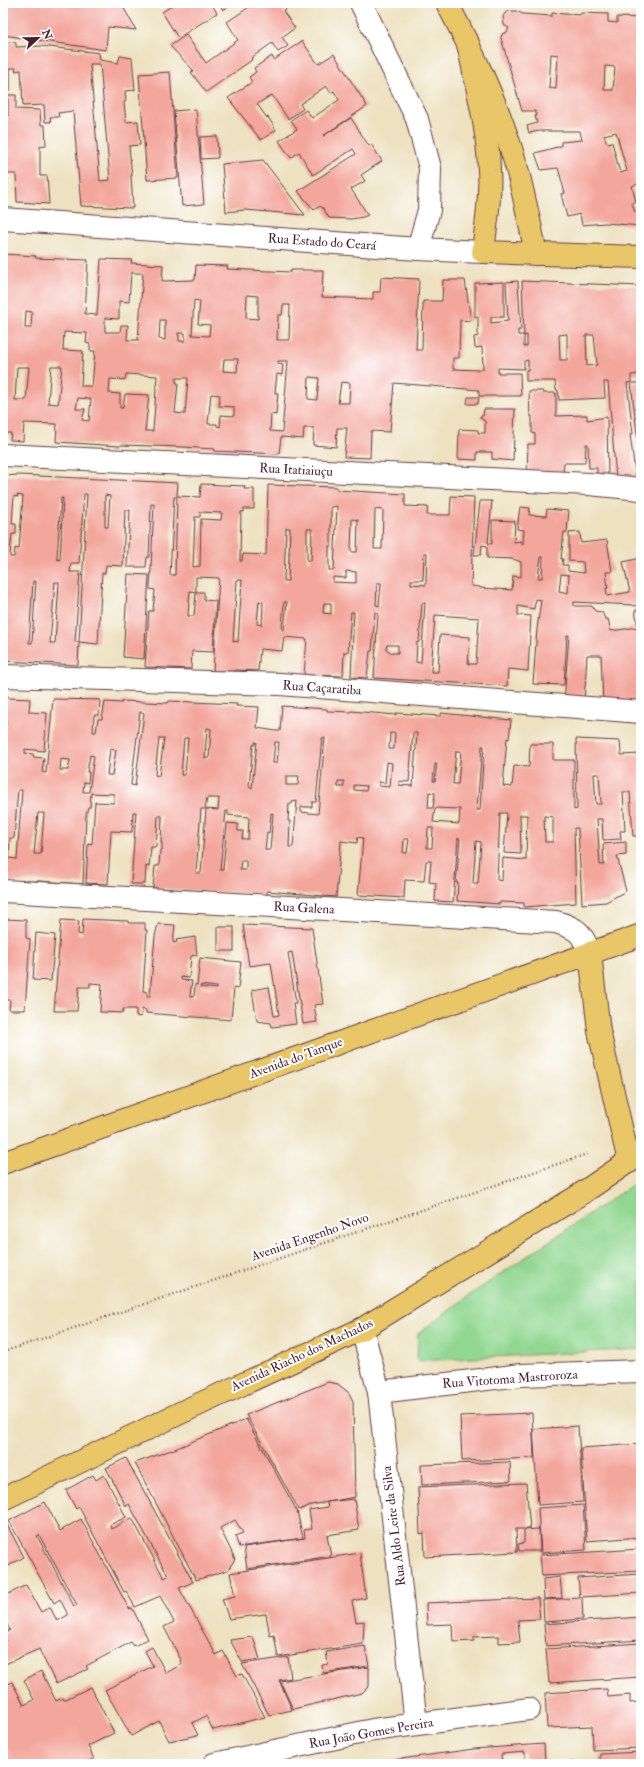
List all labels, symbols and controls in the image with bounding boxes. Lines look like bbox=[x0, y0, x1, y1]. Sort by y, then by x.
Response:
north arrow bbox=[18, 18, 58, 58]
text: N bbox=[39, 27, 55, 43]
street label: Rua Estado do Ceará bbox=[267, 230, 377, 254]
street label: Rua Itatiaiuçu bbox=[259, 460, 334, 480]
street label: Rua Caçaratiba bbox=[282, 677, 363, 699]
street label: Rua Galena bbox=[273, 898, 336, 918]
street label: Avenida do Tanque bbox=[246, 1034, 345, 1083]
street label: Avenida Engenho Novo bbox=[248, 1209, 371, 1265]
street label: Avenida Riacho dos Machados bbox=[228, 1315, 376, 1395]
street label: Rua Vitotoma Mastroroza bbox=[442, 1366, 579, 1392]
street label: Rua Aldo Leite da Silva bbox=[379, 1464, 409, 1587]
street label: Rua João Gomes Pereira bbox=[308, 1714, 435, 1752]

